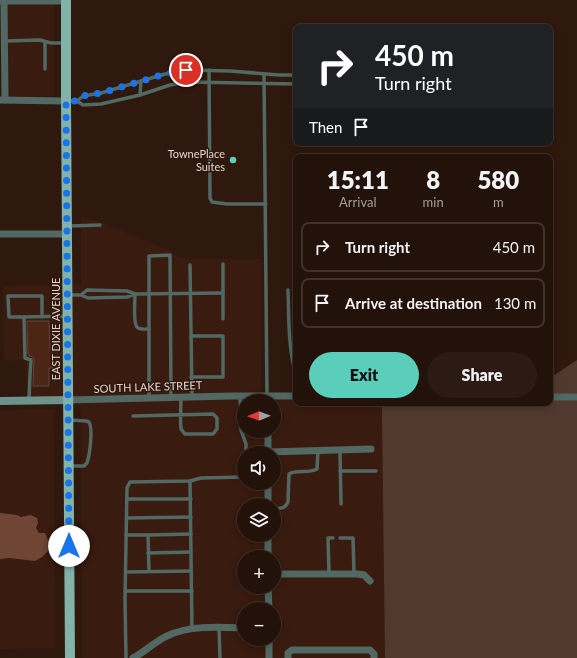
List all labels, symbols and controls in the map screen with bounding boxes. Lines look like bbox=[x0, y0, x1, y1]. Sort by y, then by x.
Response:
text: 450 m bbox=[375, 38, 454, 72]
icon: right bbox=[309, 40, 361, 92]
pin bbox=[169, 53, 203, 87]
icon: arrive bbox=[175, 59, 197, 81]
text: Turn right bbox=[375, 72, 452, 94]
icon: arrive bbox=[350, 116, 372, 138]
text: Then bbox=[309, 118, 342, 136]
place label: TownePlace Suites bbox=[168, 147, 225, 173]
marker: TownePlace Suites bbox=[228, 155, 238, 165]
text: 15:11 bbox=[327, 165, 389, 194]
text: 8 bbox=[426, 165, 440, 194]
text: 580 bbox=[477, 165, 519, 194]
text: Arrival bbox=[339, 194, 377, 210]
text: min bbox=[423, 194, 444, 210]
text: m bbox=[493, 194, 504, 210]
icon: right bbox=[311, 236, 333, 258]
text: Turn right bbox=[345, 238, 410, 256]
text: 450 m bbox=[493, 238, 535, 256]
street label: EAST DIXIE AVENUE bbox=[49, 278, 62, 380]
icon: arrive bbox=[311, 292, 333, 314]
text: Arrive at destination bbox=[345, 294, 482, 312]
text: 130 m bbox=[494, 294, 536, 312]
button: Exit bbox=[309, 352, 419, 398]
button: Share bbox=[427, 352, 537, 398]
street label: SOUTH LAKE STREET bbox=[93, 378, 203, 395]
north arrow bbox=[237, 394, 281, 438]
map controls bbox=[237, 394, 281, 646]
button: sound bbox=[237, 446, 281, 490]
button: layers bbox=[237, 498, 281, 542]
position arrow bbox=[48, 525, 90, 567]
button: + bbox=[237, 550, 281, 594]
button: − bbox=[237, 602, 281, 646]

